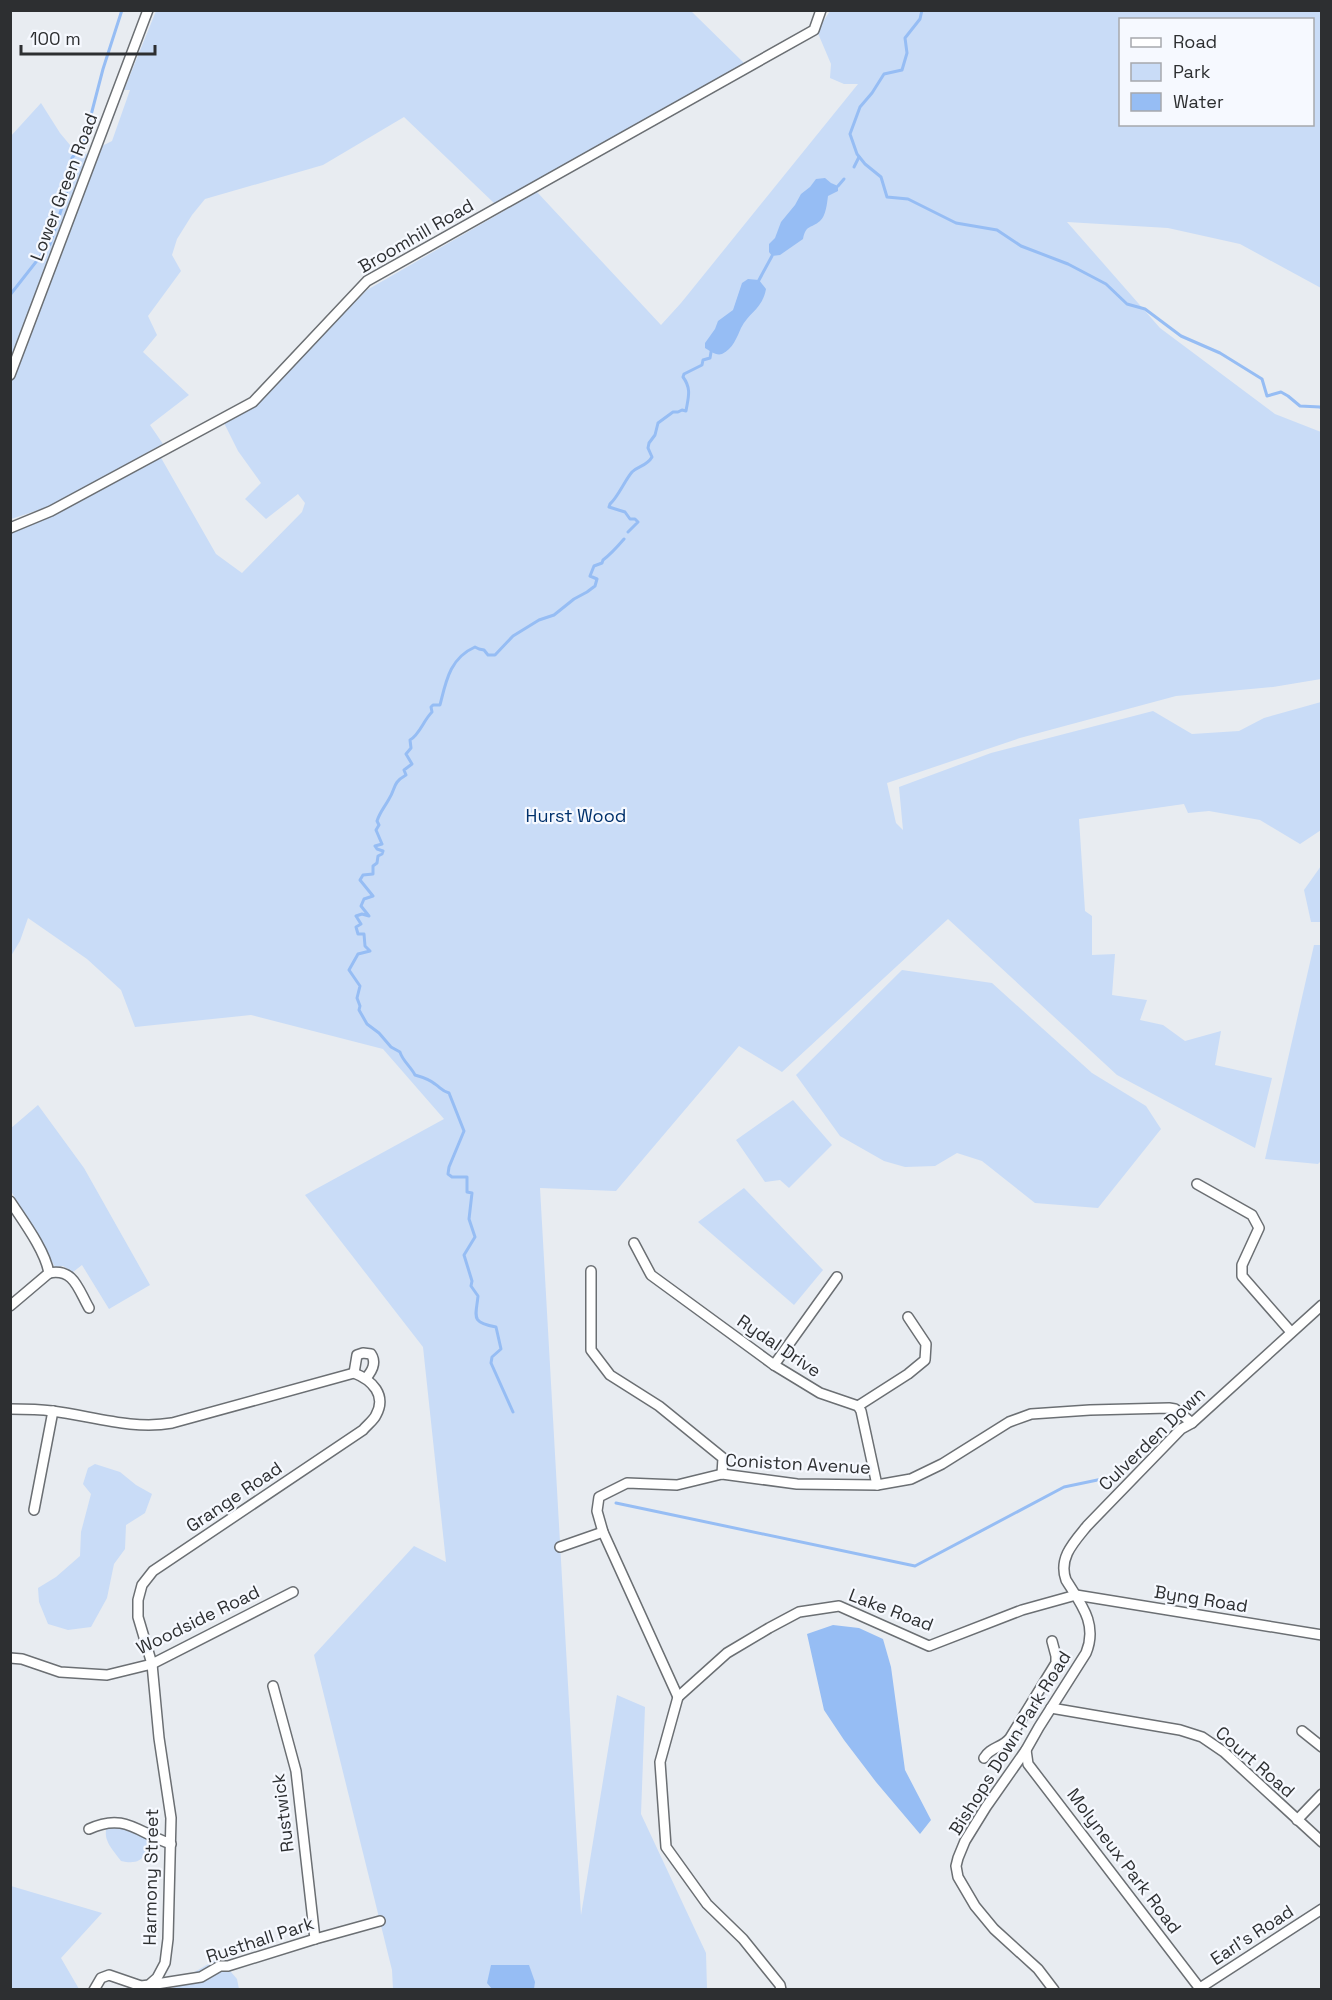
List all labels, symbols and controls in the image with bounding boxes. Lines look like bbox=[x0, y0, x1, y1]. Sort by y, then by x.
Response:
scale bar bbox=[21, 18, 154, 56]
legend bbox=[1119, 18, 1314, 126]
text: 100 m bbox=[30, 27, 81, 50]
text: Road bbox=[1173, 30, 1217, 53]
text: Park bbox=[1173, 60, 1211, 83]
text: Water bbox=[1173, 90, 1224, 113]
street label: Lower Green Road bbox=[25, 110, 102, 264]
street label: Broomhill Road bbox=[354, 193, 477, 278]
park label: Hurst Wood bbox=[526, 804, 626, 827]
street label: Rydal Drive bbox=[733, 1309, 826, 1382]
street label: Culverden Down bbox=[1093, 1382, 1210, 1495]
street label: Coniston Avenue bbox=[725, 1448, 871, 1479]
street label: Grange Road bbox=[181, 1456, 286, 1537]
street label: Woodside Road bbox=[132, 1580, 263, 1659]
street label: Byng Road bbox=[1153, 1580, 1249, 1617]
street label: Lake Road bbox=[846, 1583, 937, 1636]
street label: Bishops Down Park Road bbox=[943, 1646, 1076, 1839]
street label: Court Road bbox=[1211, 1721, 1300, 1802]
street label: Rustwick bbox=[266, 1772, 299, 1854]
street label: Molyneux Park Road bbox=[1062, 1783, 1187, 1938]
street label: Harmony Street bbox=[138, 1808, 163, 1946]
street label: Earl's Road bbox=[1206, 1899, 1298, 1970]
street label: Rusthall Park bbox=[203, 1911, 317, 1968]

